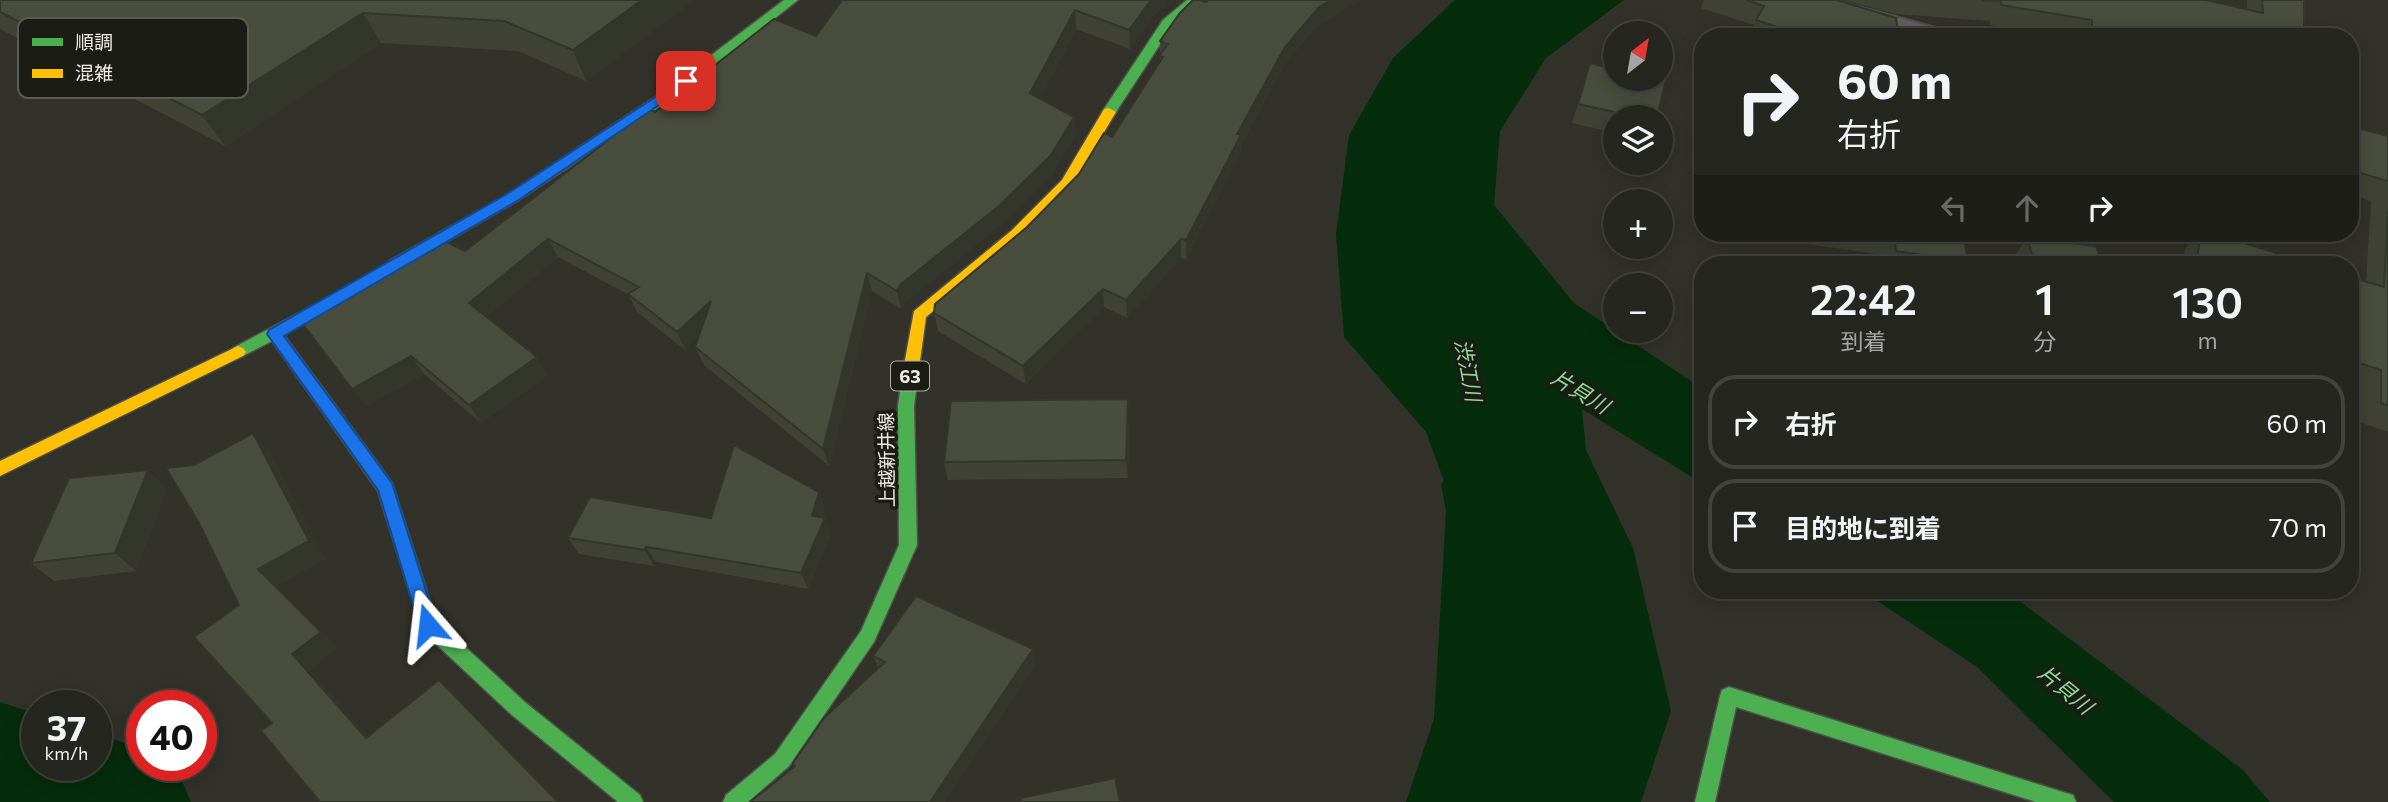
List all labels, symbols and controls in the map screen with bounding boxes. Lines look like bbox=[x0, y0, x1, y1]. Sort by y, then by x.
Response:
legend bbox=[18, 18, 248, 98]
north arrow bbox=[1603, 21, 1673, 91]
map controls bbox=[1603, 21, 1673, 343]
text: 順調 bbox=[75, 30, 113, 53]
text: 60 m bbox=[1837, 49, 1952, 109]
pin bbox=[656, 51, 716, 111]
icon: right bbox=[1722, 56, 1813, 147]
text: 混雑 bbox=[75, 61, 113, 84]
icon: arrive bbox=[667, 62, 705, 100]
button: layers bbox=[1603, 105, 1673, 175]
text: 右折 bbox=[1837, 113, 1901, 153]
button: + bbox=[1603, 189, 1673, 259]
icon: left bbox=[1935, 189, 1973, 227]
icon: ahead bbox=[2008, 189, 2046, 227]
icon: right bbox=[2081, 189, 2119, 227]
text: 22:42 bbox=[1810, 272, 1917, 324]
text: 1 bbox=[2035, 272, 2054, 324]
button: − bbox=[1603, 273, 1673, 343]
text: 130 bbox=[2172, 275, 2243, 327]
text: m bbox=[2197, 326, 2218, 354]
text: 到着 bbox=[1841, 327, 1887, 355]
text: 分 bbox=[2033, 327, 2056, 355]
water label: 渋江川 bbox=[1451, 337, 1488, 405]
road number: 63 bbox=[891, 362, 929, 390]
water label: 片貝川 bbox=[1548, 364, 1616, 419]
icon: right bbox=[1726, 403, 1764, 441]
text: 60 m bbox=[2267, 407, 2327, 438]
text: 右折 bbox=[1785, 408, 1837, 439]
street label: 上越新井線 bbox=[874, 412, 898, 508]
icon: arrive bbox=[1726, 507, 1764, 545]
text: 70 m bbox=[2269, 511, 2327, 542]
text: 目的地に到着 bbox=[1785, 512, 1941, 543]
position arrow bbox=[391, 588, 465, 662]
water label: 片貝川 bbox=[2034, 659, 2100, 720]
speed limit sign: 40 bbox=[126, 690, 217, 781]
text: 37 bbox=[47, 705, 86, 748]
text: km/h bbox=[45, 742, 88, 764]

